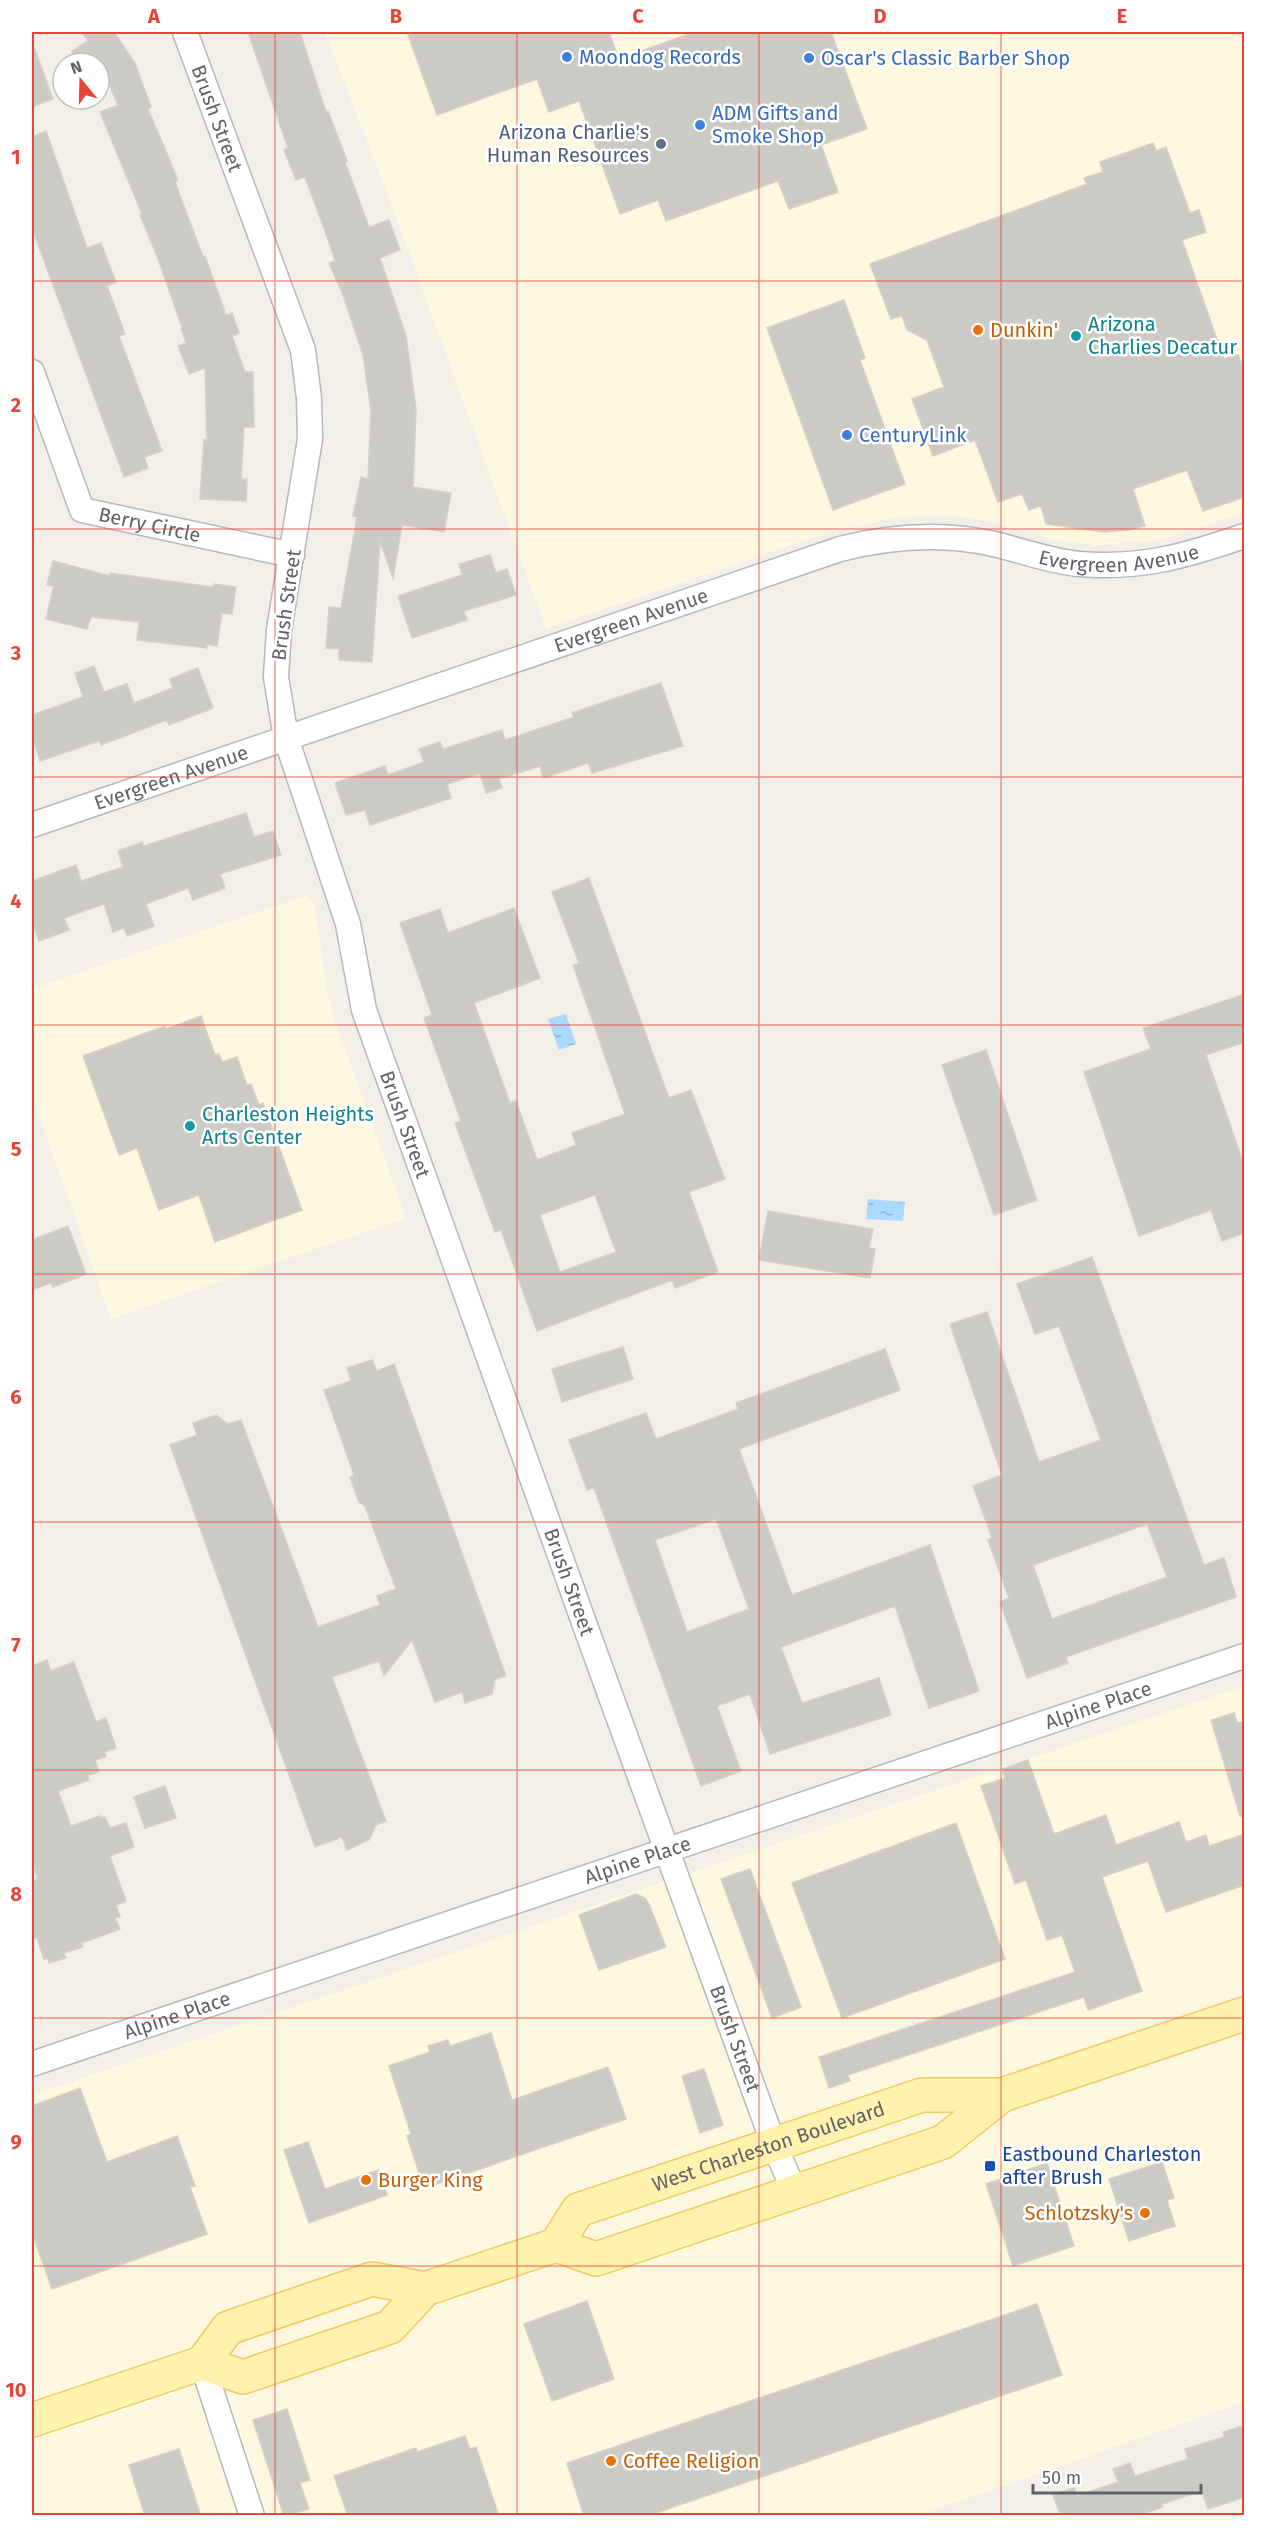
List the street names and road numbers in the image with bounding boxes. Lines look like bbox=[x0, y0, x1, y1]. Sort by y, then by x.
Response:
street label: Brush Street bbox=[186, 61, 248, 176]
street label: Berry Circle bbox=[96, 502, 203, 547]
street label: Evergreen Avenue bbox=[1036, 539, 1201, 577]
street label: Brush Street bbox=[266, 547, 306, 662]
street label: Evergreen Avenue bbox=[551, 583, 711, 658]
street label: Evergreen Avenue bbox=[91, 740, 251, 815]
street label: Brush Street bbox=[375, 1067, 436, 1182]
street label: Brush Street bbox=[539, 1525, 600, 1639]
street label: Alpine Place bbox=[1042, 1676, 1155, 1734]
street label: Alpine Place bbox=[581, 1831, 694, 1889]
street label: Brush Street bbox=[705, 1982, 766, 2096]
street label: Alpine Place bbox=[121, 1986, 233, 2044]
street label: West Charleston Boulevard bbox=[649, 2096, 888, 2196]

